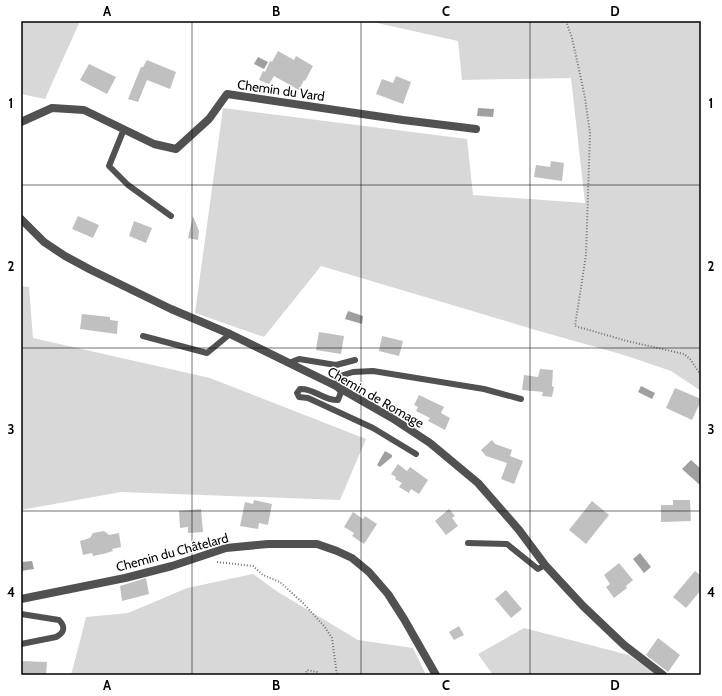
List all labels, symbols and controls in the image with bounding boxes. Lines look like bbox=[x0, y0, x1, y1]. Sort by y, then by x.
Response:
text: A bbox=[103, 3, 112, 19]
text: B bbox=[272, 3, 280, 19]
text: C bbox=[442, 3, 450, 19]
text: D bbox=[610, 3, 620, 19]
street label: Chemin du Vard bbox=[236, 76, 326, 104]
text: 1 bbox=[9, 95, 13, 111]
text: 1 bbox=[709, 95, 713, 111]
text: 2 bbox=[8, 258, 15, 274]
text: 2 bbox=[708, 258, 715, 274]
street label: Chemin de Romage bbox=[325, 363, 427, 431]
text: 3 bbox=[7, 421, 15, 437]
text: 3 bbox=[707, 421, 715, 437]
street label: Chemin du Châtelard bbox=[114, 529, 230, 575]
text: 4 bbox=[7, 584, 15, 600]
text: 4 bbox=[707, 584, 715, 600]
text: A bbox=[103, 677, 112, 693]
text: B bbox=[272, 677, 280, 693]
text: C bbox=[442, 677, 450, 693]
text: D bbox=[610, 677, 620, 693]

